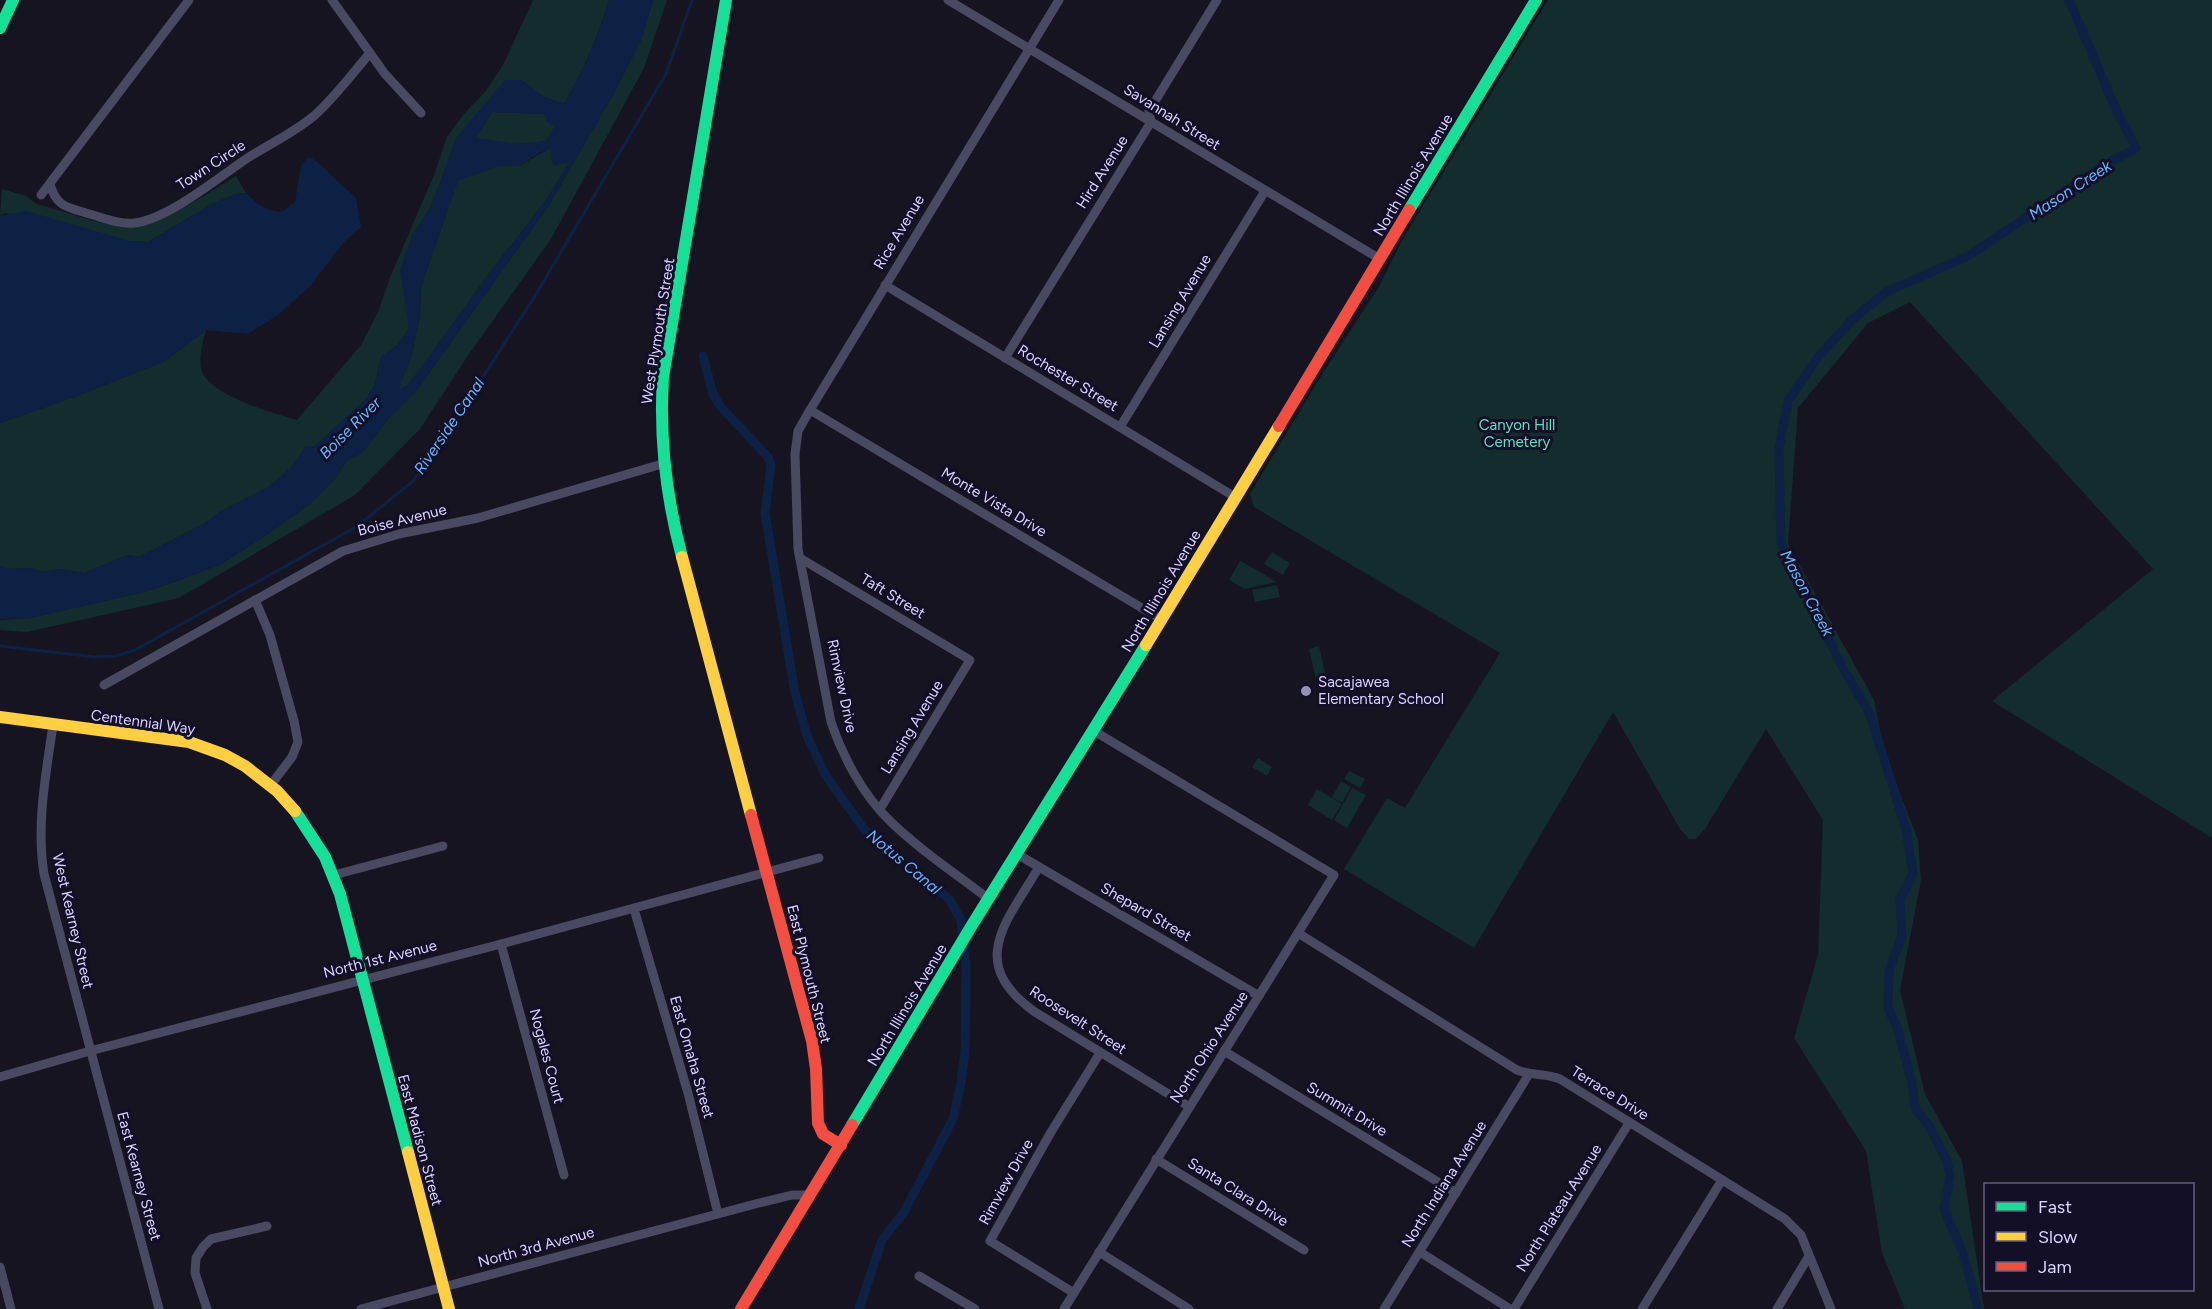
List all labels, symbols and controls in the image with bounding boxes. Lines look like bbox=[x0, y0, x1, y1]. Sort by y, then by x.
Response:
street label: Savannah Street bbox=[1120, 80, 1224, 154]
street label: North Illinois Avenue bbox=[1369, 111, 1457, 239]
street label: Hird Avenue bbox=[1072, 132, 1132, 212]
street label: Town Circle bbox=[173, 136, 249, 194]
water label: Mason Creek bbox=[2025, 156, 2116, 224]
street label: Rice Avenue bbox=[870, 192, 928, 272]
street label: Lansing Avenue bbox=[1145, 251, 1215, 351]
street label: West Plymouth Street bbox=[638, 256, 679, 405]
street label: Rochester Street bbox=[1014, 341, 1122, 415]
water label: Riverside Canal bbox=[410, 374, 489, 478]
water label: Boise River bbox=[315, 393, 385, 463]
park label: Canyon Hill Cemetery bbox=[1479, 416, 1555, 451]
street label: Monte Vista Drive bbox=[938, 463, 1050, 541]
street label: Boise Avenue bbox=[356, 500, 448, 540]
street label: North Illinois Avenue bbox=[1117, 527, 1205, 655]
water label: Mason Creek bbox=[1776, 547, 1838, 640]
street label: Taft Street bbox=[858, 570, 929, 622]
street label: Rimview Drive bbox=[823, 638, 861, 734]
place label: Sacajawea Elementary School bbox=[1318, 673, 1444, 708]
street label: Lansing Avenue bbox=[877, 677, 947, 777]
marker: Sacajawea Elementary School bbox=[1299, 684, 1313, 698]
street label: Centennial Way bbox=[90, 706, 196, 738]
water label: Notus Canal bbox=[863, 825, 945, 899]
street label: West Kearney Street bbox=[49, 852, 97, 991]
street label: Shepard Street bbox=[1097, 879, 1195, 945]
street label: East Plymouth Street bbox=[783, 903, 835, 1046]
street label: North 1st Avenue bbox=[321, 936, 439, 982]
street label: North Illinois Avenue bbox=[863, 941, 951, 1069]
street label: Roosevelt Street bbox=[1026, 982, 1130, 1058]
street label: North Ohio Avenue bbox=[1166, 988, 1252, 1106]
street label: East Omaha Street bbox=[666, 994, 718, 1121]
street label: Nogales Court bbox=[526, 1007, 568, 1106]
street label: Terrace Drive bbox=[1568, 1062, 1652, 1124]
street label: East Madison Street bbox=[394, 1072, 446, 1208]
street label: Summit Drive bbox=[1304, 1078, 1390, 1140]
street label: East Kearney Street bbox=[113, 1110, 165, 1243]
street label: North Indiana Avenue bbox=[1398, 1117, 1490, 1251]
street label: Rimview Drive bbox=[975, 1136, 1037, 1228]
street label: North Plateau Avenue bbox=[1512, 1141, 1606, 1275]
street label: Santa Clara Drive bbox=[1184, 1154, 1292, 1230]
legend bbox=[1984, 1183, 2194, 1291]
text: Fast bbox=[2038, 1196, 2072, 1218]
street label: North 3rd Avenue bbox=[476, 1223, 596, 1271]
text: Slow bbox=[2038, 1226, 2077, 1248]
text: Jam bbox=[2038, 1256, 2072, 1278]

